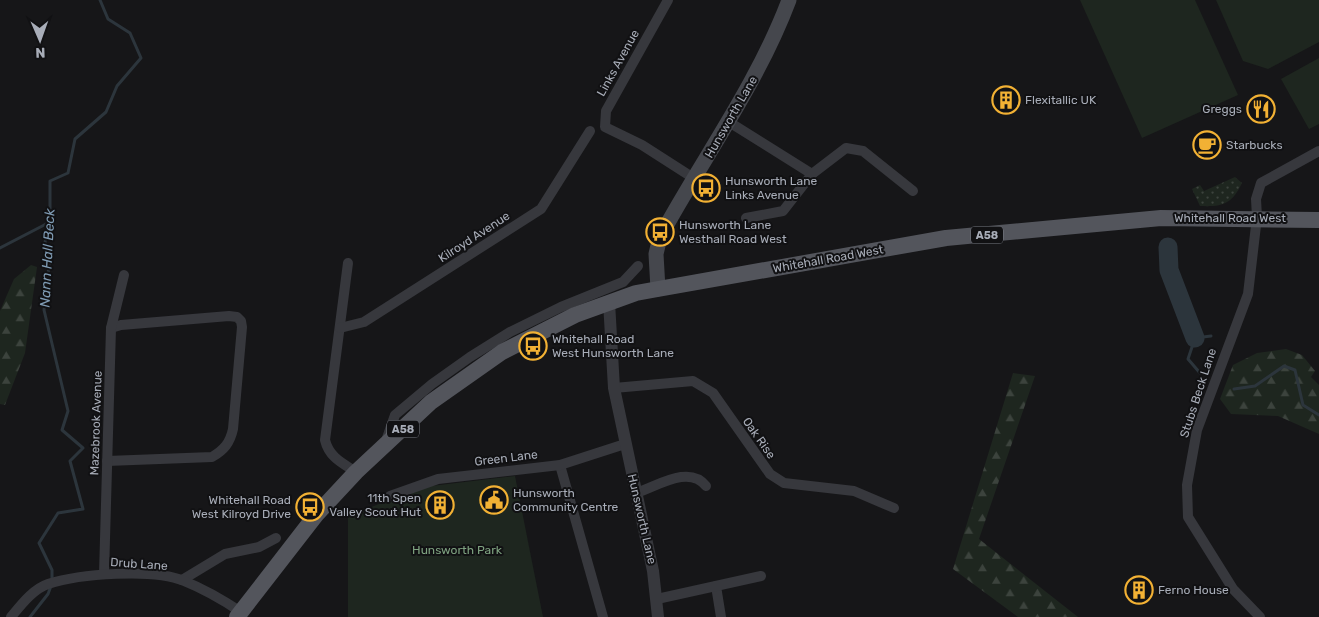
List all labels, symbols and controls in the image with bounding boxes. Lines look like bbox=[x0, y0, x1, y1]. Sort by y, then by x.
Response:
north arrow bbox=[15, 15, 65, 65]
street label: Links Avenue bbox=[594, 27, 642, 99]
text: N bbox=[35, 44, 46, 61]
street label: Hunsworth Lane bbox=[702, 73, 760, 160]
building icon: Flexitallic UK bbox=[991, 85, 1021, 115]
place label: Flexitallic UK bbox=[1025, 93, 1097, 107]
restaurant icon: Greggs bbox=[1246, 94, 1276, 124]
place label: Greggs bbox=[1202, 102, 1242, 116]
cafe icon: Starbucks bbox=[1192, 130, 1222, 160]
place label: Starbucks bbox=[1226, 138, 1283, 152]
bus stop icon: Hunsworth Lane Links Avenue bbox=[691, 173, 721, 203]
place label: Hunsworth Lane Links Avenue bbox=[725, 174, 818, 202]
water label: Nann Hall Beck bbox=[36, 207, 59, 308]
street label: Kilroyd Avenue bbox=[436, 209, 513, 265]
street label: Whitehall Road West bbox=[1174, 211, 1286, 225]
bus stop icon: Hunsworth Lane Westhall Road West bbox=[645, 217, 675, 247]
place label: Hunsworth Lane Westhall Road West bbox=[679, 218, 787, 246]
road number: A58 bbox=[971, 226, 1003, 244]
street label: Whitehall Road West bbox=[772, 242, 885, 276]
bus stop icon: Whitehall Road West Hunsworth Lane bbox=[518, 331, 548, 361]
place label: Whitehall Road West Hunsworth Lane bbox=[552, 332, 674, 360]
street label: Stubs Beck Lane bbox=[1177, 346, 1219, 440]
street label: Mazebrook Avenue bbox=[87, 370, 105, 476]
street label: Oak Rise bbox=[740, 415, 778, 462]
road number: A58 bbox=[387, 420, 419, 438]
street label: Green Lane bbox=[474, 447, 539, 469]
street label: Hunsworth Lane bbox=[625, 472, 659, 566]
public building icon: Hunsworth Community Centre bbox=[479, 485, 509, 515]
place label: Hunsworth Community Centre bbox=[513, 486, 619, 514]
building icon: 11th Spen Valley Scout Hut bbox=[425, 490, 455, 520]
place label: 11th Spen Valley Scout Hut bbox=[329, 491, 421, 519]
bus stop icon: Whitehall Road West Kilroyd Drive bbox=[295, 492, 325, 522]
place label: Whitehall Road West Kilroyd Drive bbox=[192, 493, 291, 521]
park label: Hunsworth Park bbox=[412, 543, 503, 557]
street label: Drub Lane bbox=[110, 555, 168, 573]
building icon: Ferno House bbox=[1124, 575, 1154, 605]
place label: Ferno House bbox=[1158, 583, 1229, 597]

